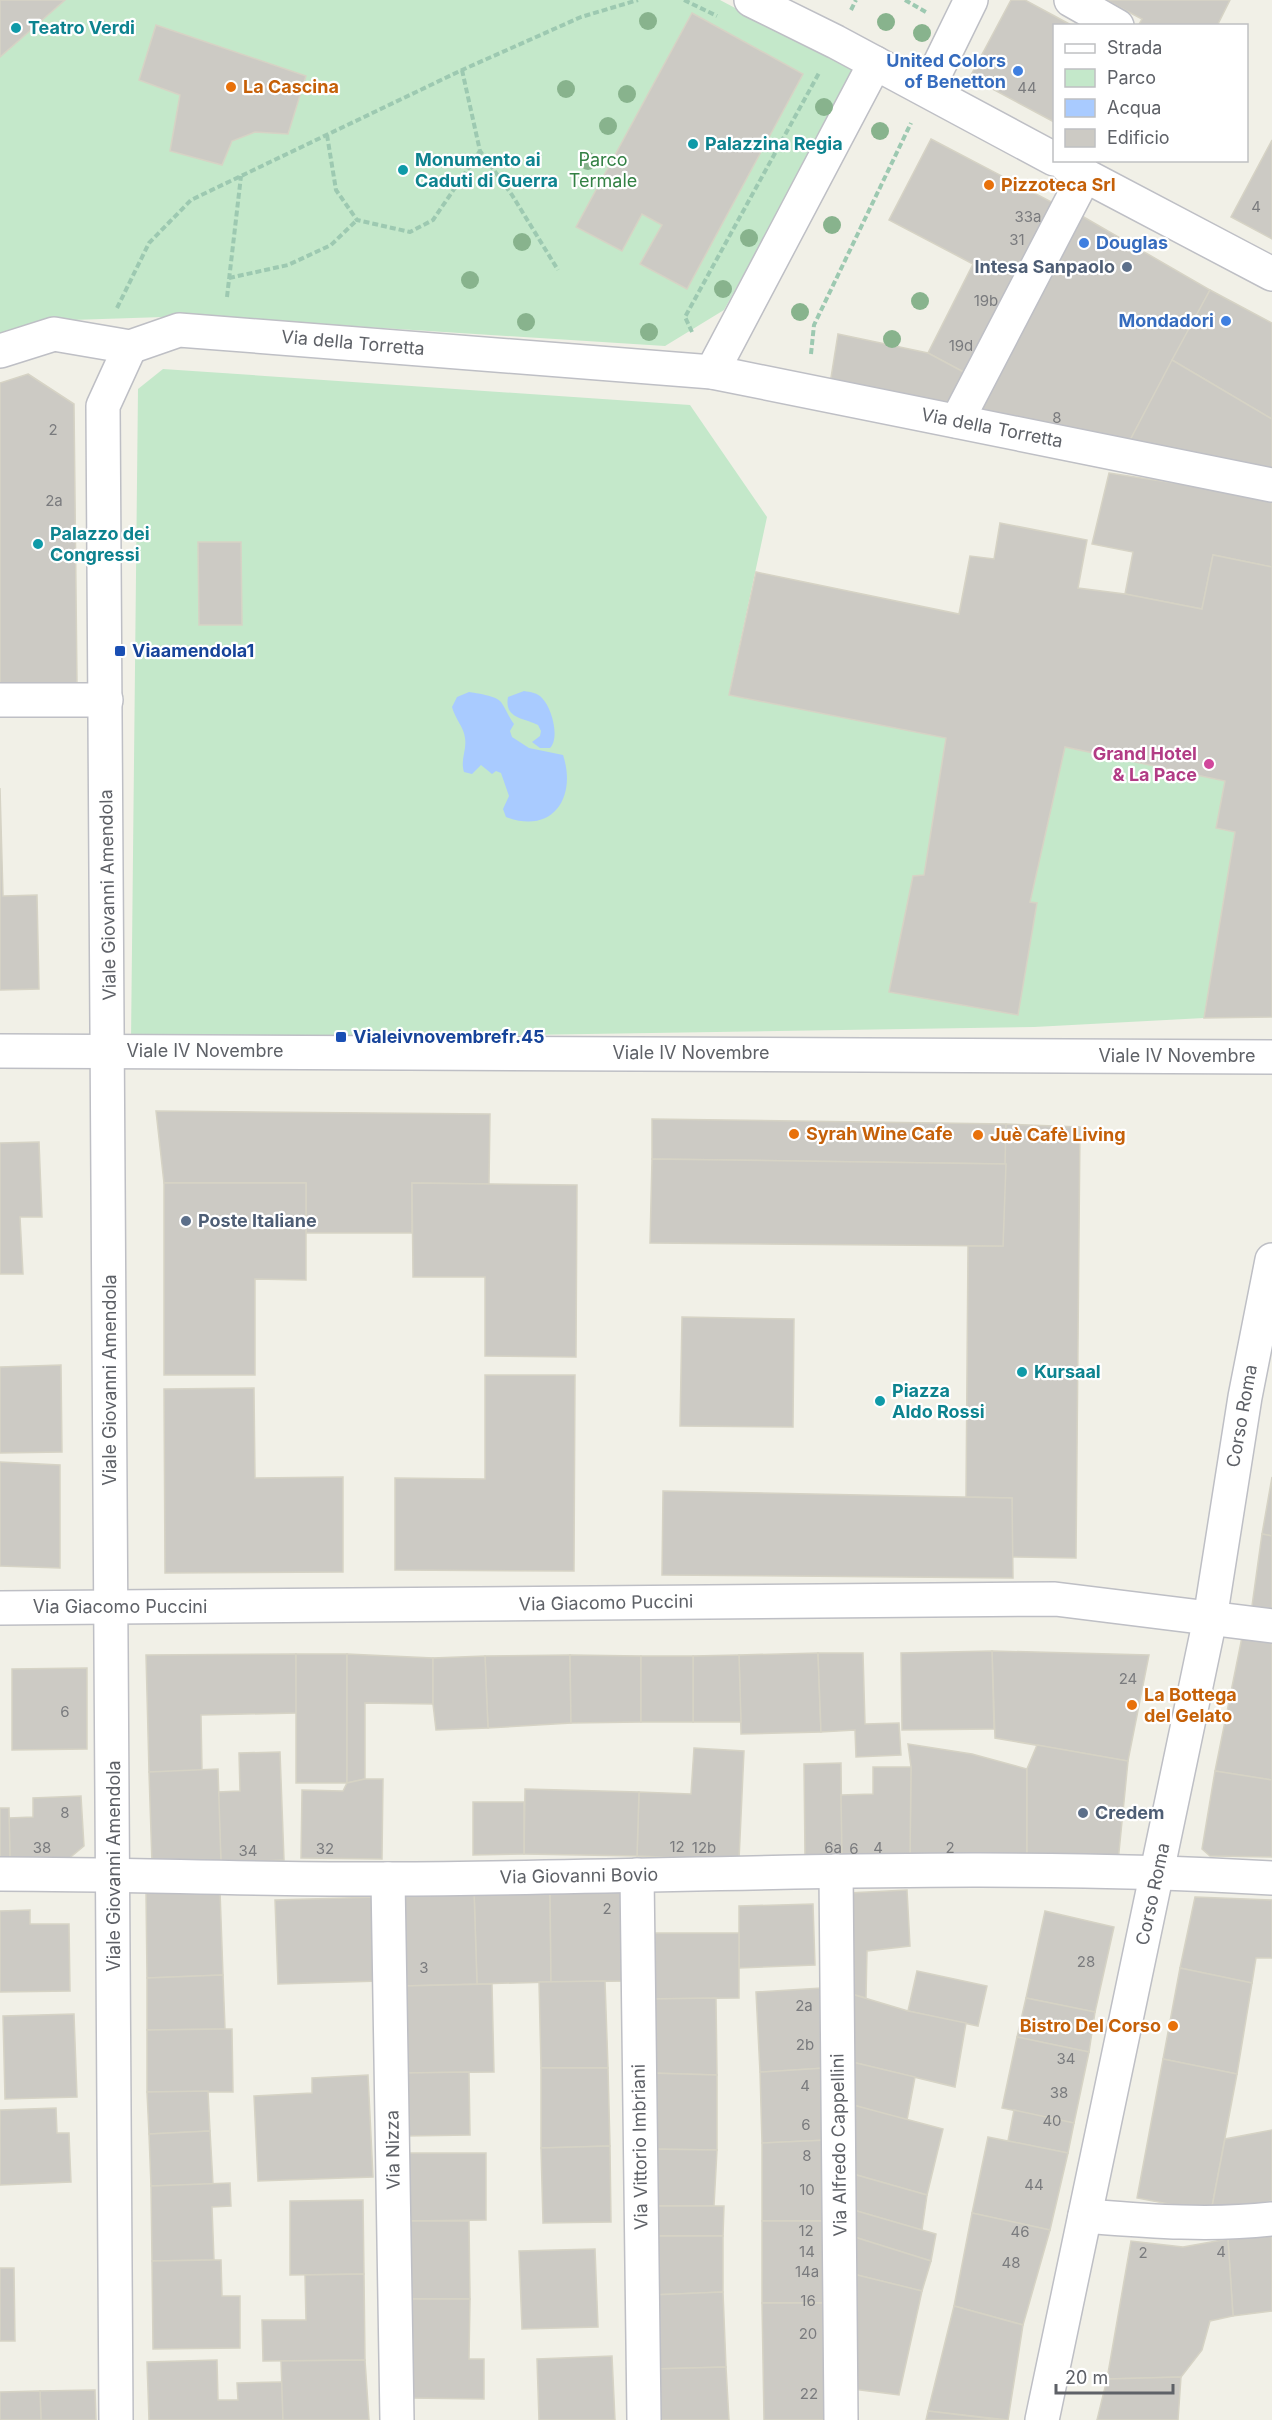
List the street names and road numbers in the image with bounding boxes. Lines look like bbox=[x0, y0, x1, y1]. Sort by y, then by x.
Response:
street label: Via della Torretta bbox=[280, 326, 426, 359]
street label: Via della Torretta bbox=[919, 403, 1065, 452]
street label: Viale Giovanni Amendola bbox=[95, 789, 120, 1001]
street label: Viale IV Novembre bbox=[126, 1040, 284, 1061]
street label: Viale IV Novembre bbox=[612, 1042, 770, 1063]
street label: Viale IV Novembre bbox=[1098, 1045, 1256, 1066]
street label: Viale Giovanni Amendola bbox=[99, 1274, 120, 1486]
street label: Corso Roma bbox=[1222, 1363, 1261, 1469]
street label: Via Giacomo Puccini bbox=[519, 1590, 693, 1615]
street label: Via Giacomo Puccini bbox=[33, 1596, 207, 1617]
street label: Viale Giovanni Amendola bbox=[103, 1760, 124, 1972]
street label: Corso Roma bbox=[1131, 1841, 1174, 1947]
street label: Via Giovanni Bovio bbox=[500, 1864, 658, 1887]
street label: Via Alfredo Cappellini bbox=[826, 2053, 851, 2237]
street label: Via Vittorio Imbriani bbox=[628, 2064, 651, 2230]
street label: Via Nizza bbox=[381, 2110, 404, 2190]

